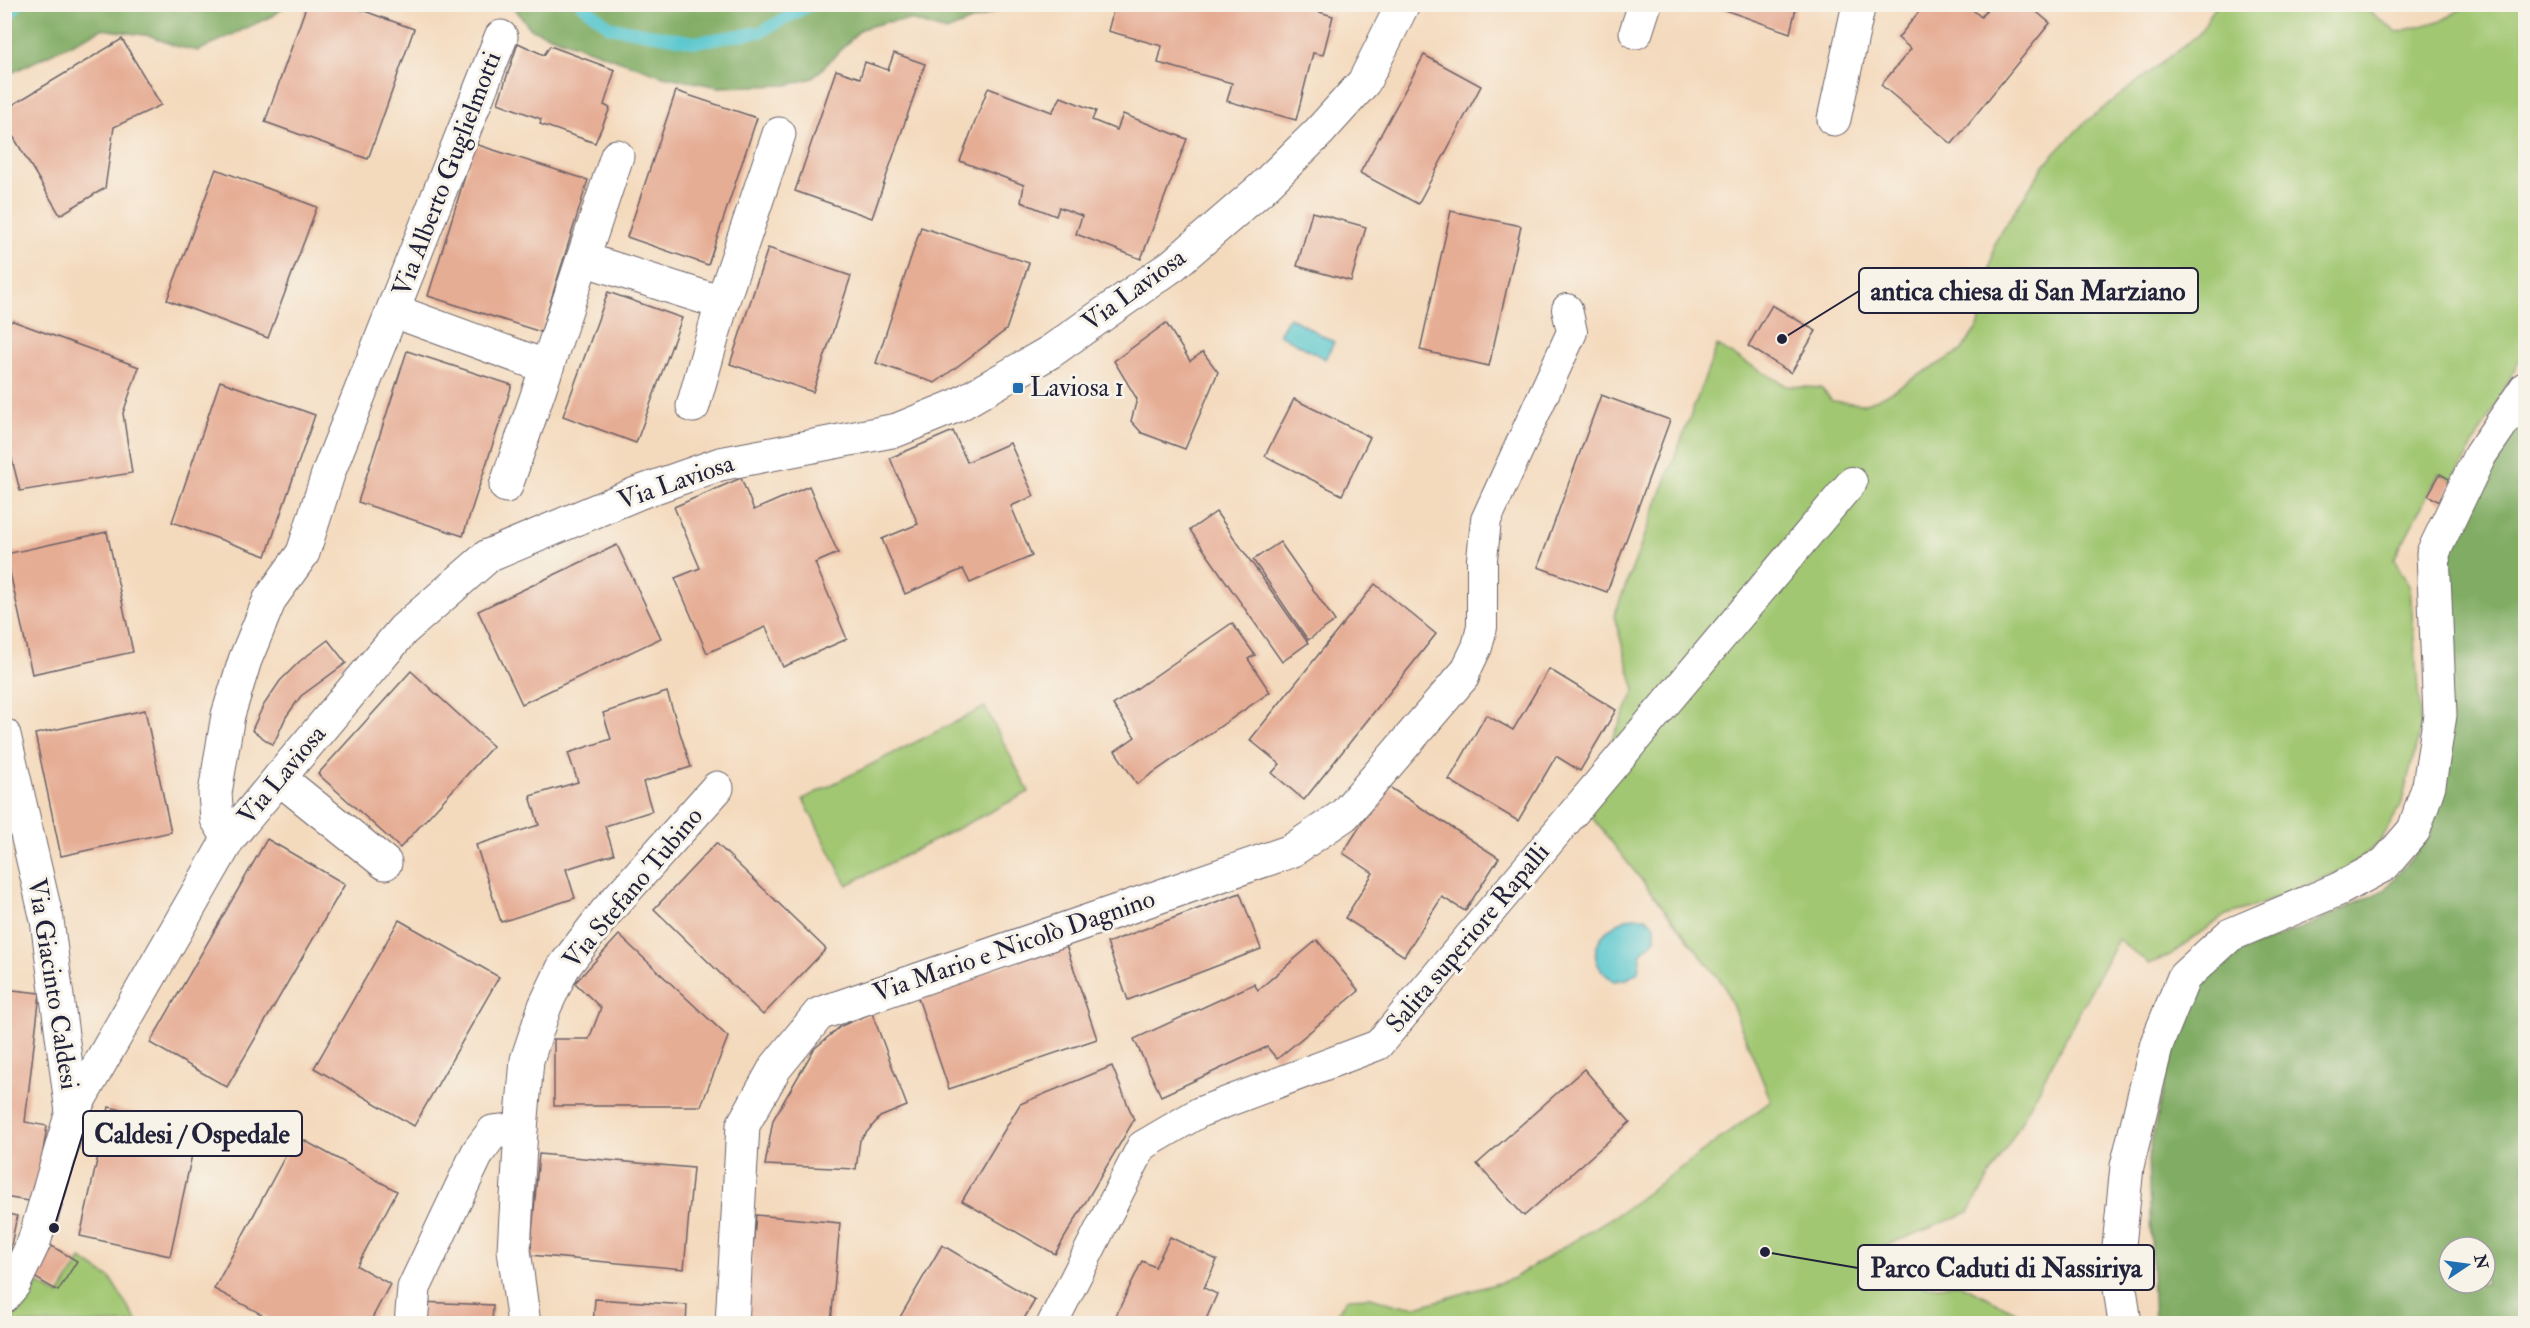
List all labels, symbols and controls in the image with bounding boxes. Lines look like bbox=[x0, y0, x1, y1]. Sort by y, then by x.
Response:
street label: Via Alberto Guglielmotti bbox=[386, 47, 508, 301]
street label: Via Laviosa bbox=[1076, 241, 1192, 338]
callout: antica chiesa di San Marziano bbox=[1859, 268, 2198, 313]
text: antica chiesa di San Marziano bbox=[1871, 275, 2185, 308]
place label: Laviosa 1 bbox=[1030, 372, 1124, 404]
marker: Laviosa 1 bbox=[1011, 381, 1025, 395]
street label: Via Laviosa bbox=[614, 447, 739, 517]
street label: Via Laviosa bbox=[231, 718, 333, 831]
street label: Via Stefano Tubino bbox=[556, 801, 710, 975]
street label: Salita superiore Rapalli bbox=[1379, 837, 1558, 1040]
street label: Via Giacinto Caldesi bbox=[20, 876, 86, 1092]
street label: Via Mario e Nicolò Dagnino bbox=[869, 883, 1159, 1009]
callout: Caldesi / Ospedale bbox=[83, 1111, 302, 1156]
text: Caldesi / Ospedale bbox=[94, 1118, 291, 1152]
north arrow bbox=[2437, 1235, 2497, 1295]
callout: Parco Caduti di Nassiriya bbox=[1858, 1245, 2154, 1290]
text: Parco Caduti di Nassiriya bbox=[1870, 1252, 2143, 1286]
text: N bbox=[2469, 1252, 2492, 1272]

